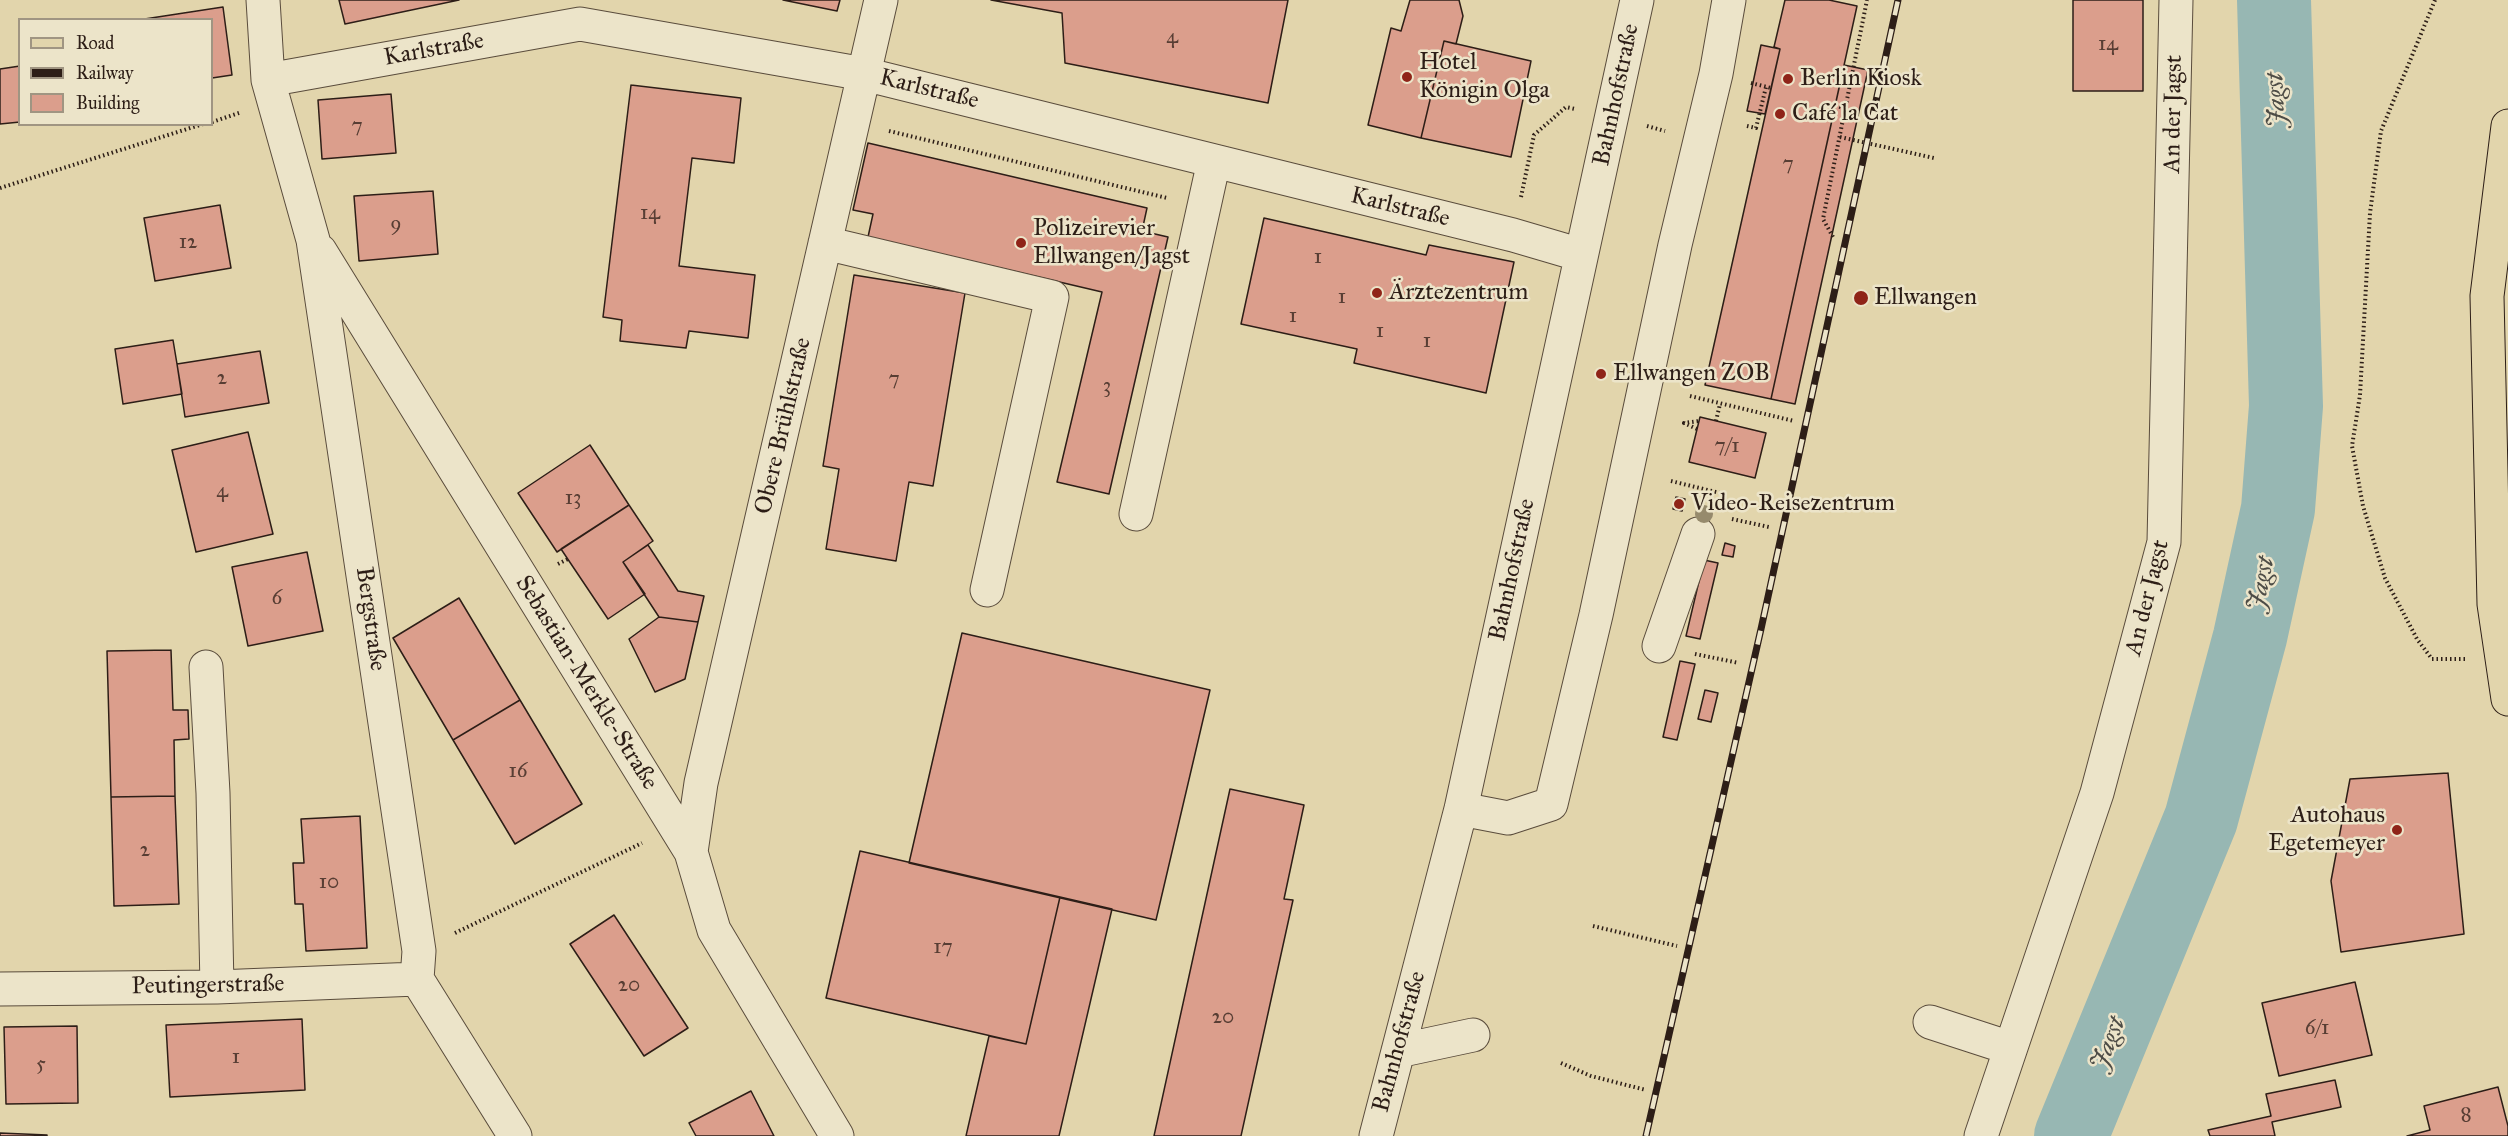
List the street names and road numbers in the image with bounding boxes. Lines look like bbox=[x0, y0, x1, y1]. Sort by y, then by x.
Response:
street label: Bahnhofstraße bbox=[1588, 21, 1646, 169]
street label: Karlstraße bbox=[382, 27, 486, 73]
street label: An der Jagst bbox=[2159, 55, 2189, 173]
street label: Karlstraße bbox=[876, 64, 982, 116]
street label: Karlstraße bbox=[1347, 182, 1453, 234]
street label: Obere Brühlstraße bbox=[750, 335, 818, 517]
street label: Bahnhofstraße bbox=[1484, 496, 1542, 644]
street label: An der Jagst bbox=[2120, 537, 2176, 659]
street label: Bergstraße bbox=[348, 565, 392, 673]
street label: Sebastian-Merkle-Straße bbox=[508, 571, 664, 795]
street label: Bahnhofstraße bbox=[1367, 968, 1433, 1116]
street label: Peutingerstraße bbox=[131, 970, 285, 1002]

